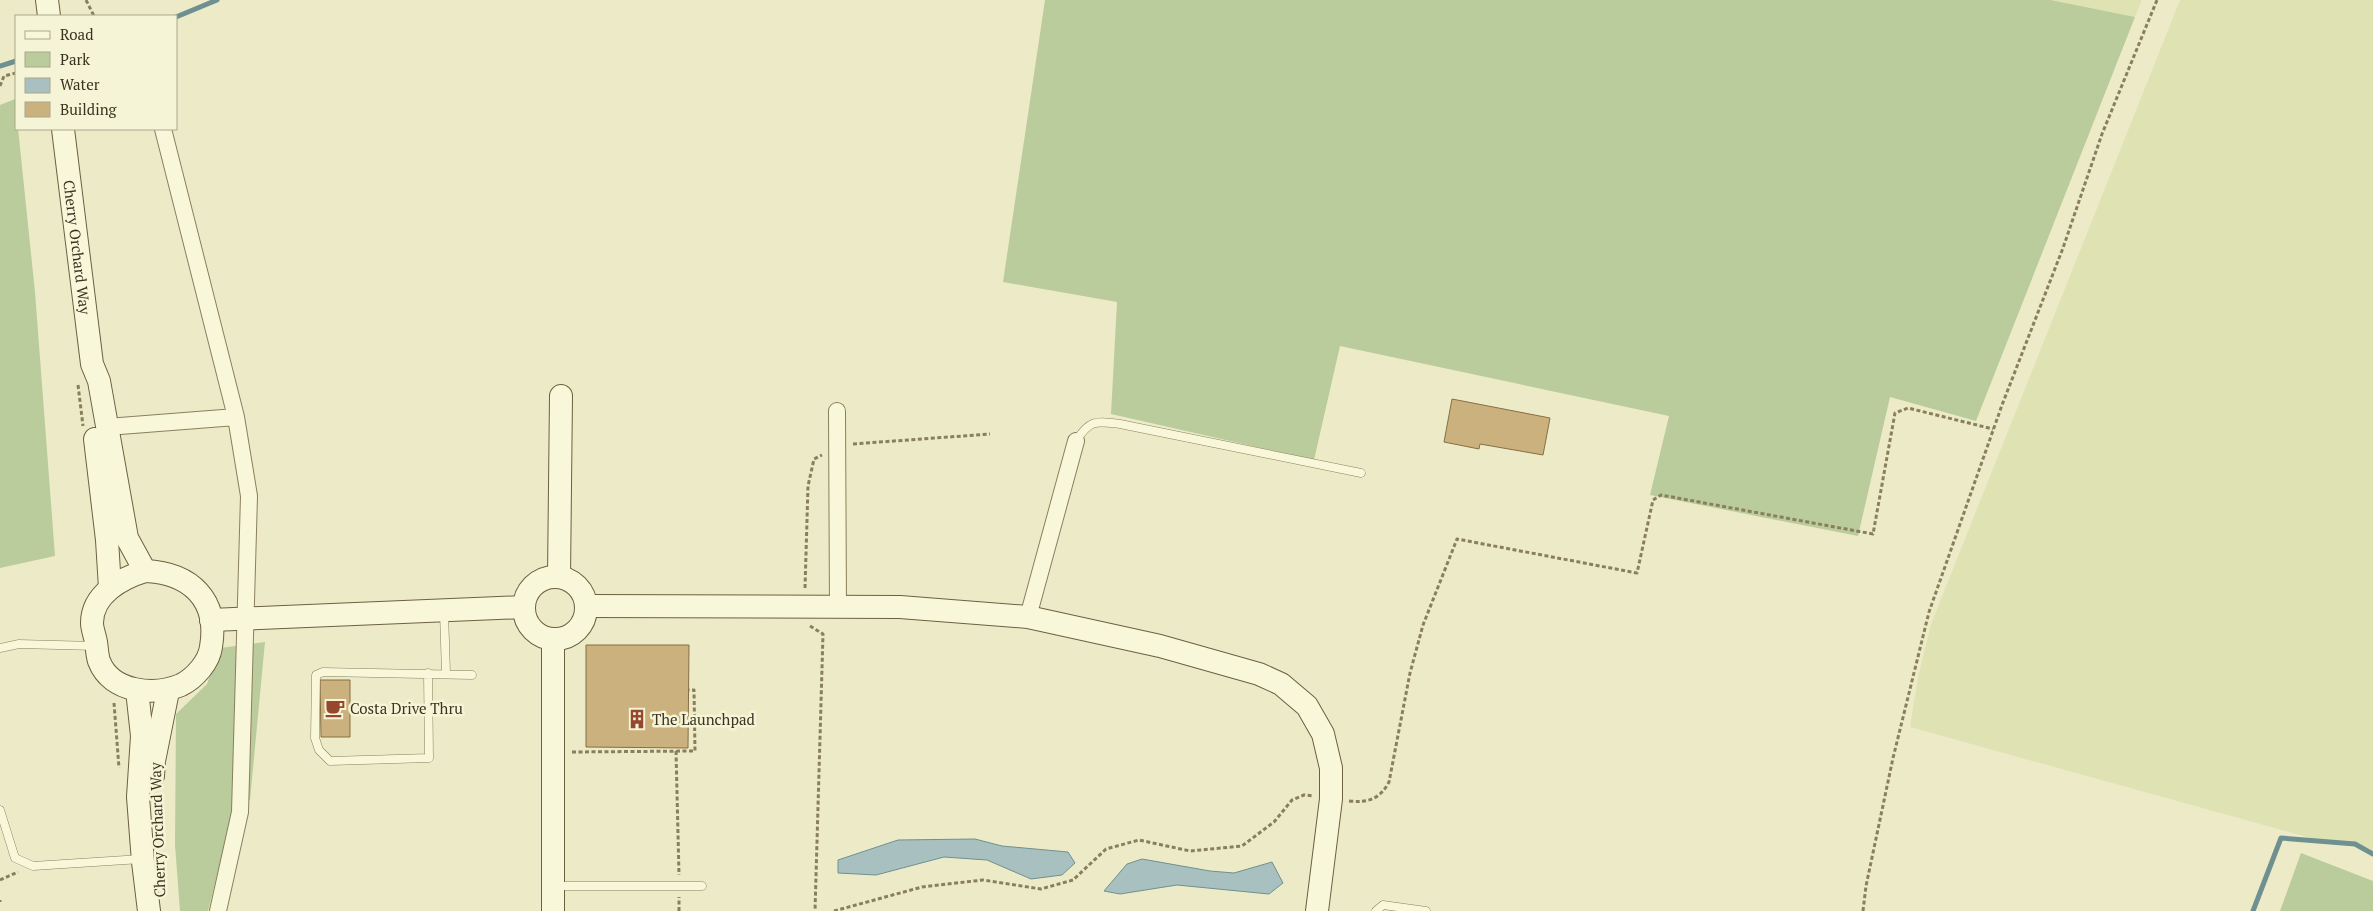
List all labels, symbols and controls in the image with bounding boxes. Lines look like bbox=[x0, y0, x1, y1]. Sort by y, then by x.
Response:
legend bbox=[15, 15, 178, 130]
text: Road bbox=[60, 24, 93, 44]
text: Park bbox=[60, 49, 90, 69]
text: Water bbox=[60, 74, 100, 94]
text: Building bbox=[60, 99, 118, 119]
street label: Cherry Orchard Way bbox=[59, 179, 96, 316]
cafe icon: Costa Drive Thru bbox=[324, 697, 346, 719]
place label: Costa Drive Thru bbox=[350, 698, 463, 718]
building icon: The Launchpad bbox=[626, 708, 648, 730]
place label: The Launchpad bbox=[652, 709, 755, 729]
street label: Cherry Orchard Way bbox=[145, 762, 169, 898]

